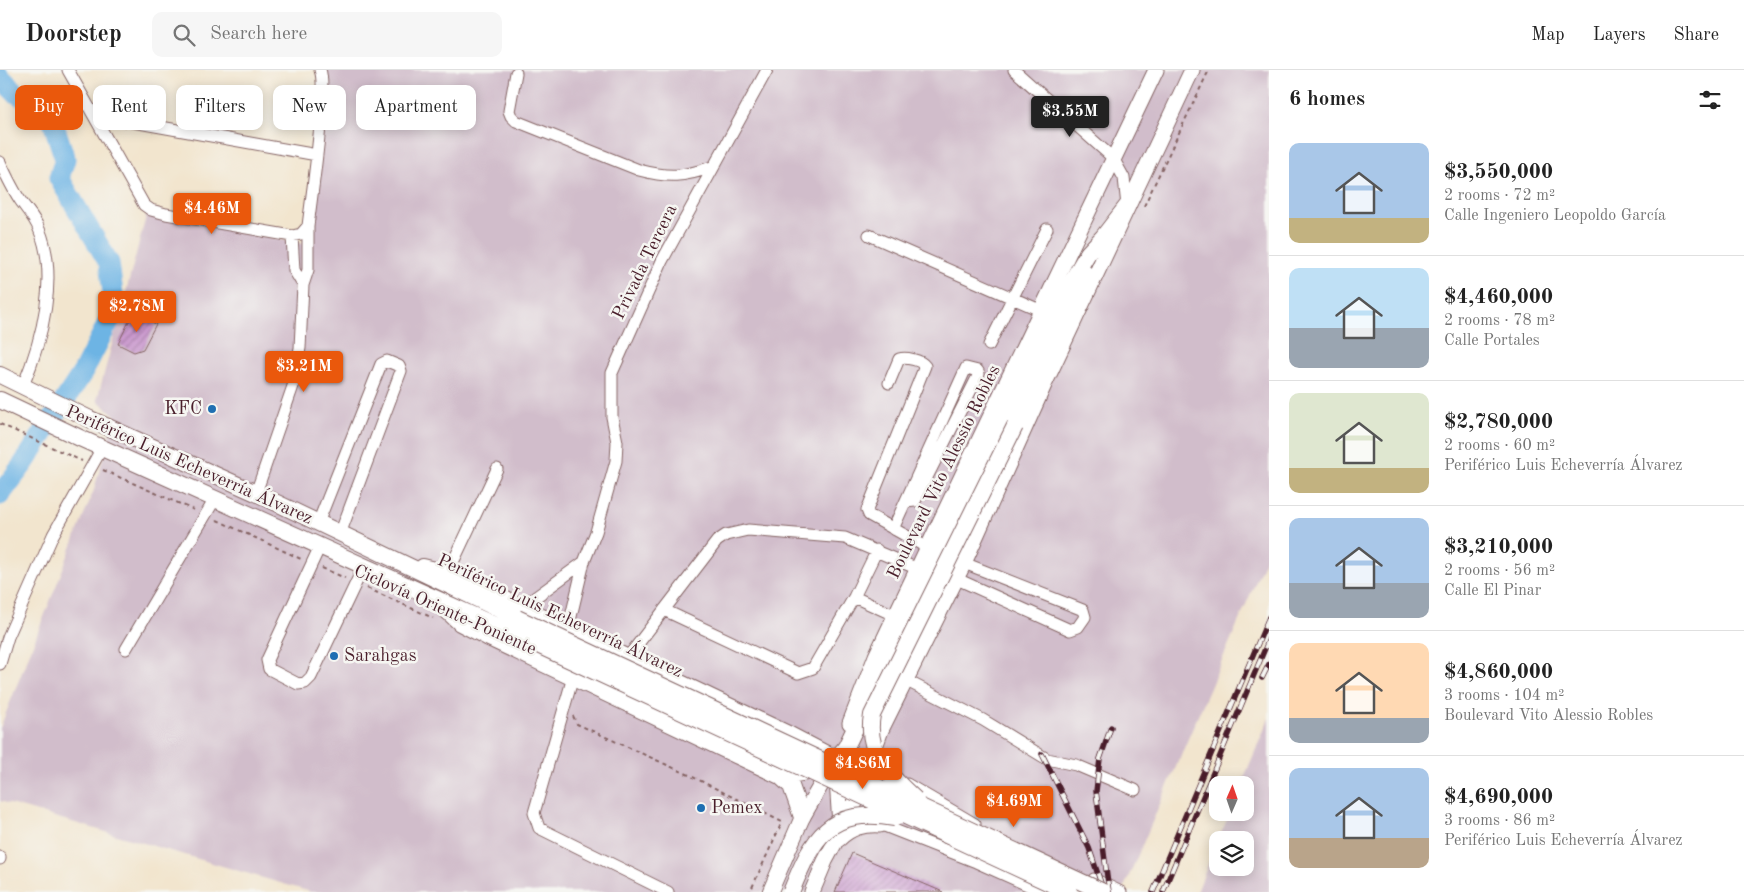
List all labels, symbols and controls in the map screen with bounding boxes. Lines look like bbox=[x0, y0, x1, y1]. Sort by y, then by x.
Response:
search box bbox=[152, 12, 502, 57]
icon: search bbox=[170, 21, 198, 49]
text: Doorstep bbox=[25, 23, 122, 47]
text: Search here bbox=[210, 25, 307, 44]
text: Map bbox=[1531, 26, 1565, 44]
text: Layers bbox=[1593, 26, 1645, 44]
text: Share bbox=[1673, 26, 1719, 44]
chip: Buy bbox=[15, 85, 83, 130]
chip: Rent bbox=[93, 85, 166, 130]
chip: Filters bbox=[176, 85, 263, 130]
chip: New bbox=[273, 85, 346, 130]
chip: Apartment bbox=[356, 85, 476, 130]
icon: filters bbox=[1696, 86, 1724, 114]
text: 6 homes bbox=[1289, 89, 1365, 110]
pin: $3.55M bbox=[1029, 96, 1111, 138]
text: $3.55M bbox=[1042, 104, 1098, 120]
text: $3,550,000 bbox=[1444, 162, 1553, 183]
icon: home bbox=[1329, 163, 1389, 223]
text: 2 rooms · 72 m² bbox=[1444, 188, 1555, 204]
pin: $4.46M bbox=[171, 192, 253, 235]
text: $4.46M bbox=[184, 201, 240, 217]
street label: Privada Tercera bbox=[609, 202, 681, 322]
text: Calle Ingeniero Leopoldo García bbox=[1444, 208, 1666, 224]
text: $4,460,000 bbox=[1444, 287, 1553, 308]
icon: home bbox=[1329, 288, 1389, 348]
pin: $2.78M bbox=[96, 290, 178, 333]
text: $2.78M bbox=[109, 299, 165, 315]
text: 2 rooms · 78 m² bbox=[1444, 313, 1555, 329]
text: Calle Portales bbox=[1444, 333, 1540, 349]
pin: $3.21M bbox=[263, 350, 345, 393]
text: $3.21M bbox=[276, 359, 332, 375]
street label: Boulevard Vito Alessio Robles bbox=[884, 362, 1004, 582]
street label: Periférico Luis Echeverría Álvarez bbox=[63, 399, 317, 528]
place label: KFC bbox=[164, 400, 202, 418]
marker: KFC bbox=[206, 403, 218, 415]
text: $2,780,000 bbox=[1444, 412, 1553, 433]
icon: home bbox=[1329, 413, 1389, 473]
text: 2 rooms · 60 m² bbox=[1444, 438, 1555, 454]
text: Periférico Luis Echeverría Álvarez bbox=[1444, 458, 1683, 474]
text: $3,210,000 bbox=[1444, 537, 1553, 558]
icon: home bbox=[1329, 538, 1389, 598]
street label: Periférico Luis Echeverría Álvarez bbox=[435, 548, 687, 681]
street label: Ciclovía Oriente-Poniente bbox=[351, 562, 539, 658]
text: 2 rooms · 56 m² bbox=[1444, 563, 1555, 579]
text: Calle El Pinar bbox=[1444, 583, 1541, 599]
place label: Sarahgas bbox=[344, 647, 417, 665]
marker: Sarahgas bbox=[328, 650, 340, 662]
text: $4,860,000 bbox=[1444, 662, 1553, 683]
icon: home bbox=[1329, 663, 1389, 723]
text: 3 rooms · 104 m² bbox=[1444, 688, 1564, 704]
text: Boulevard Vito Alessio Robles bbox=[1444, 708, 1653, 724]
pin: $4.86M bbox=[822, 748, 904, 790]
text: $4.86M bbox=[835, 756, 891, 772]
north arrow bbox=[1209, 776, 1254, 821]
map controls bbox=[1209, 776, 1254, 876]
pin: $4.69M bbox=[973, 786, 1055, 828]
text: $4,690,000 bbox=[1444, 787, 1553, 808]
icon: home bbox=[1329, 788, 1389, 848]
text: $4.69M bbox=[986, 794, 1042, 810]
place label: Pemex bbox=[711, 799, 763, 817]
marker: Pemex bbox=[695, 802, 707, 814]
text: 3 rooms · 86 m² bbox=[1444, 813, 1555, 829]
button: layers bbox=[1209, 831, 1254, 876]
text: Periférico Luis Echeverría Álvarez bbox=[1444, 833, 1683, 849]

